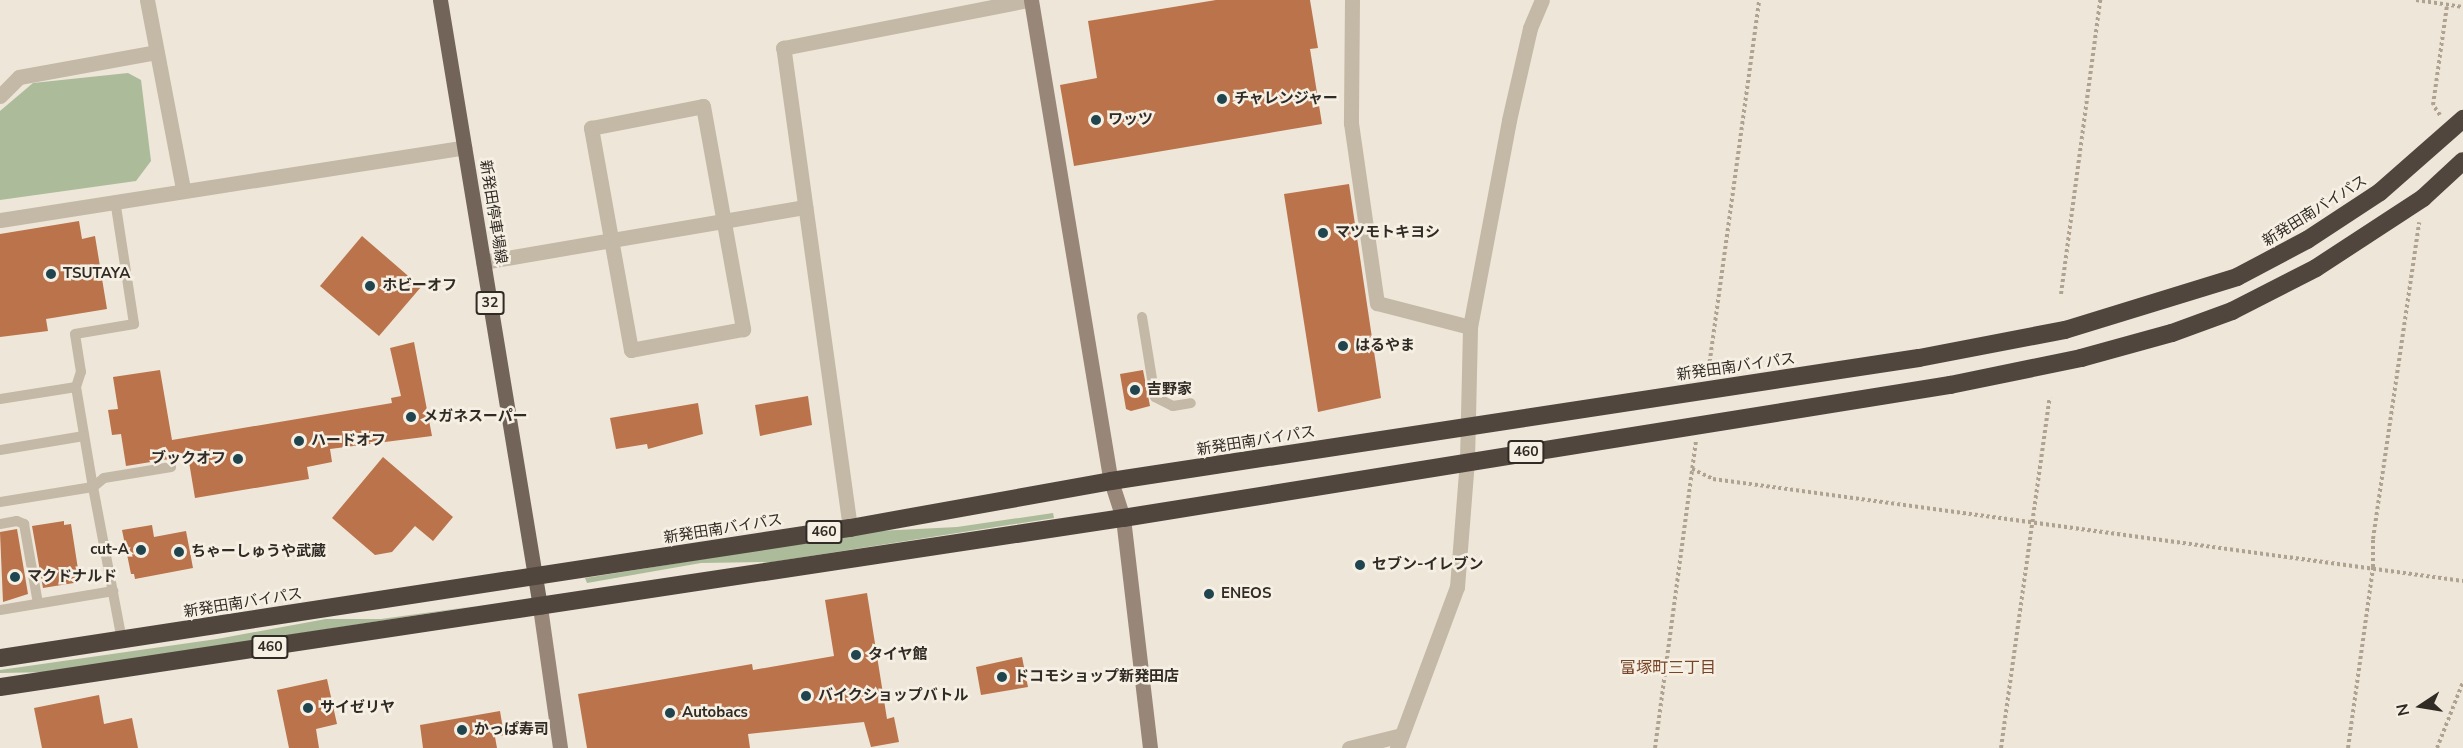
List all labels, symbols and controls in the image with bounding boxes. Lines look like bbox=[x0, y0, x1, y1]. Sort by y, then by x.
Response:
place label: チャレンジャー bbox=[1234, 90, 1339, 108]
marker: チャレンジャー bbox=[1215, 92, 1229, 106]
place label: ワッツ bbox=[1108, 111, 1153, 129]
marker: ワッツ bbox=[1089, 113, 1103, 127]
street label: 新発田停車場線 bbox=[476, 159, 510, 265]
street label: 新発田南バイパス bbox=[2259, 172, 2371, 250]
place label: マツモトキヨシ bbox=[1335, 224, 1440, 242]
marker: マツモトキヨシ bbox=[1316, 226, 1330, 240]
place label: TSUTAYA bbox=[63, 265, 130, 283]
marker: TSUTAYA bbox=[44, 267, 58, 281]
place label: ホビーオフ bbox=[382, 277, 457, 295]
marker: ホビーオフ bbox=[363, 279, 377, 293]
road number: 32 bbox=[475, 292, 505, 314]
place label: はるやま bbox=[1355, 337, 1415, 355]
marker: はるやま bbox=[1336, 339, 1350, 353]
street label: 新発田南バイパス bbox=[1675, 350, 1797, 384]
place label: 吉野家 bbox=[1147, 381, 1192, 399]
marker: 吉野家 bbox=[1128, 383, 1142, 397]
place label: メガネスーパー bbox=[423, 408, 528, 426]
marker: メガネスーパー bbox=[404, 410, 418, 424]
street label: 新発田南バイパス bbox=[1195, 423, 1317, 459]
place label: ハードオフ bbox=[311, 432, 386, 450]
marker: ハードオフ bbox=[292, 434, 306, 448]
road number: 460 bbox=[1506, 441, 1546, 463]
place label: ブックオフ bbox=[151, 450, 226, 468]
marker: ブックオフ bbox=[231, 452, 245, 466]
street label: 新発田南バイパス bbox=[662, 511, 784, 547]
road number: 460 bbox=[804, 521, 844, 543]
place label: cut-A bbox=[90, 541, 129, 559]
marker: cut-A bbox=[134, 543, 148, 557]
place label: ちゃーしゅうや武蔵 bbox=[191, 543, 326, 561]
marker: ちゃーしゅうや武蔵 bbox=[172, 545, 186, 559]
place label: セブン-イレブン bbox=[1372, 556, 1484, 574]
marker: セブン-イレブン bbox=[1353, 558, 1367, 572]
place label: マクドナルド bbox=[27, 568, 117, 586]
marker: マクドナルド bbox=[8, 570, 22, 584]
street label: 新発田南バイパス bbox=[182, 585, 304, 621]
place label: ENEOS bbox=[1221, 585, 1271, 603]
marker: ENEOS bbox=[1202, 587, 1216, 601]
road number: 460 bbox=[250, 636, 290, 658]
place label: タイヤ館 bbox=[868, 646, 928, 664]
marker: タイヤ館 bbox=[849, 648, 863, 662]
district label: 富塚町三丁目 bbox=[1620, 658, 1716, 678]
place label: ドコモショップ新発田店 bbox=[1014, 668, 1179, 686]
marker: ドコモショップ新発田店 bbox=[995, 670, 1009, 684]
north arrow bbox=[2391, 676, 2451, 736]
place label: バイクショップバトル bbox=[818, 687, 968, 705]
marker: バイクショップバトル bbox=[799, 689, 813, 703]
place label: サイゼリヤ bbox=[320, 699, 395, 717]
marker: サイゼリヤ bbox=[301, 701, 315, 715]
text: N bbox=[2391, 702, 2415, 718]
place label: Autobacs bbox=[682, 704, 748, 722]
marker: Autobacs bbox=[663, 706, 677, 720]
place label: かっぱ寿司 bbox=[474, 721, 549, 739]
marker: かっぱ寿司 bbox=[455, 723, 469, 737]

